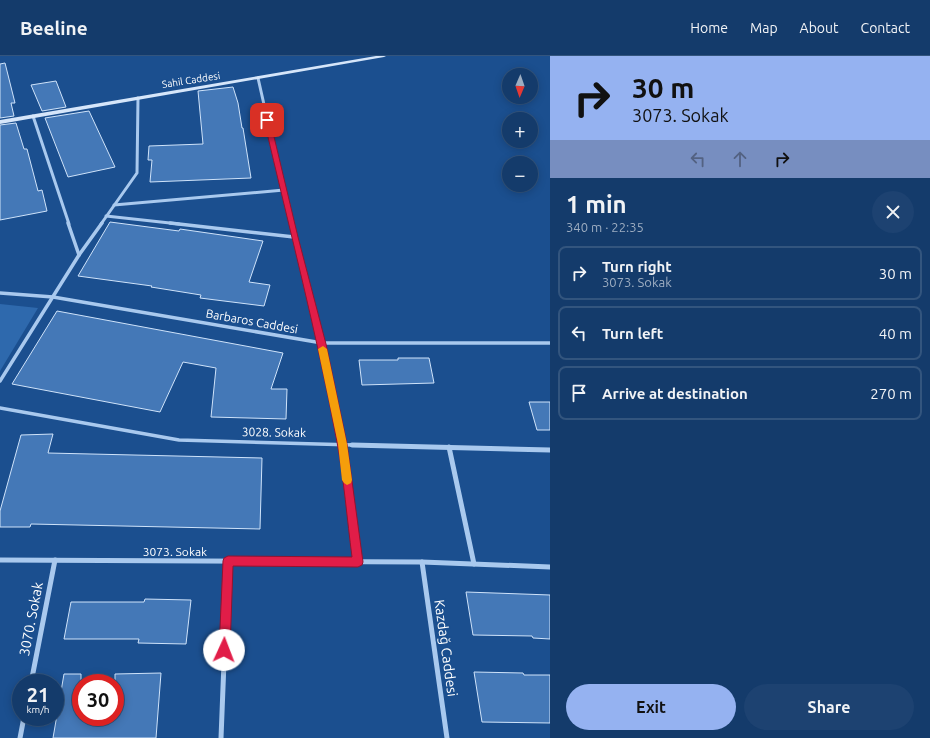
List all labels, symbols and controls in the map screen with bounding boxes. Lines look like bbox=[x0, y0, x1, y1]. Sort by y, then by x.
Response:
text: Beeline bbox=[20, 17, 88, 39]
text: Home bbox=[690, 20, 728, 36]
text: Map bbox=[750, 20, 778, 36]
text: About bbox=[800, 20, 839, 36]
text: Contact bbox=[861, 20, 910, 36]
north arrow bbox=[502, 68, 538, 104]
map controls bbox=[502, 68, 538, 192]
street label: Sahil Caddesi bbox=[161, 70, 221, 90]
icon: right bbox=[566, 72, 618, 124]
text: 30 m bbox=[632, 72, 694, 103]
pin bbox=[250, 103, 284, 137]
text: 3073. Sokak bbox=[632, 105, 729, 125]
icon: arrive bbox=[256, 109, 278, 131]
button: + bbox=[502, 112, 538, 148]
icon: left bbox=[687, 148, 709, 170]
icon: ahead bbox=[729, 148, 751, 170]
icon: right bbox=[771, 148, 793, 170]
button: − bbox=[502, 156, 538, 192]
text: 1 min bbox=[566, 191, 627, 218]
button: close bbox=[872, 191, 914, 233]
text: 340 m · 22:35 bbox=[566, 220, 644, 234]
text: Turn right bbox=[602, 258, 672, 275]
icon: right bbox=[568, 262, 590, 284]
text: 30 m bbox=[879, 265, 912, 282]
text: 3073. Sokak bbox=[602, 275, 672, 289]
street label: Barbaros Caddesi bbox=[205, 306, 299, 336]
icon: left bbox=[568, 322, 590, 344]
text: Turn left bbox=[602, 325, 663, 342]
text: 40 m bbox=[879, 325, 912, 342]
icon: arrive bbox=[568, 382, 590, 404]
text: Arrive at destination bbox=[602, 385, 748, 402]
text: 270 m bbox=[870, 385, 912, 402]
street label: 3028. Sokak bbox=[242, 425, 306, 439]
street label: 3073. Sokak bbox=[143, 545, 207, 558]
street label: 3070. Sokak bbox=[16, 581, 46, 657]
street label: Kazdağ Caddesi bbox=[431, 598, 461, 698]
position arrow bbox=[203, 629, 245, 671]
speed limit sign: 30 bbox=[72, 674, 124, 726]
text: 21 bbox=[27, 683, 49, 706]
button: Exit bbox=[566, 684, 736, 730]
button: Share bbox=[744, 684, 914, 730]
text: km/h bbox=[26, 704, 50, 715]

